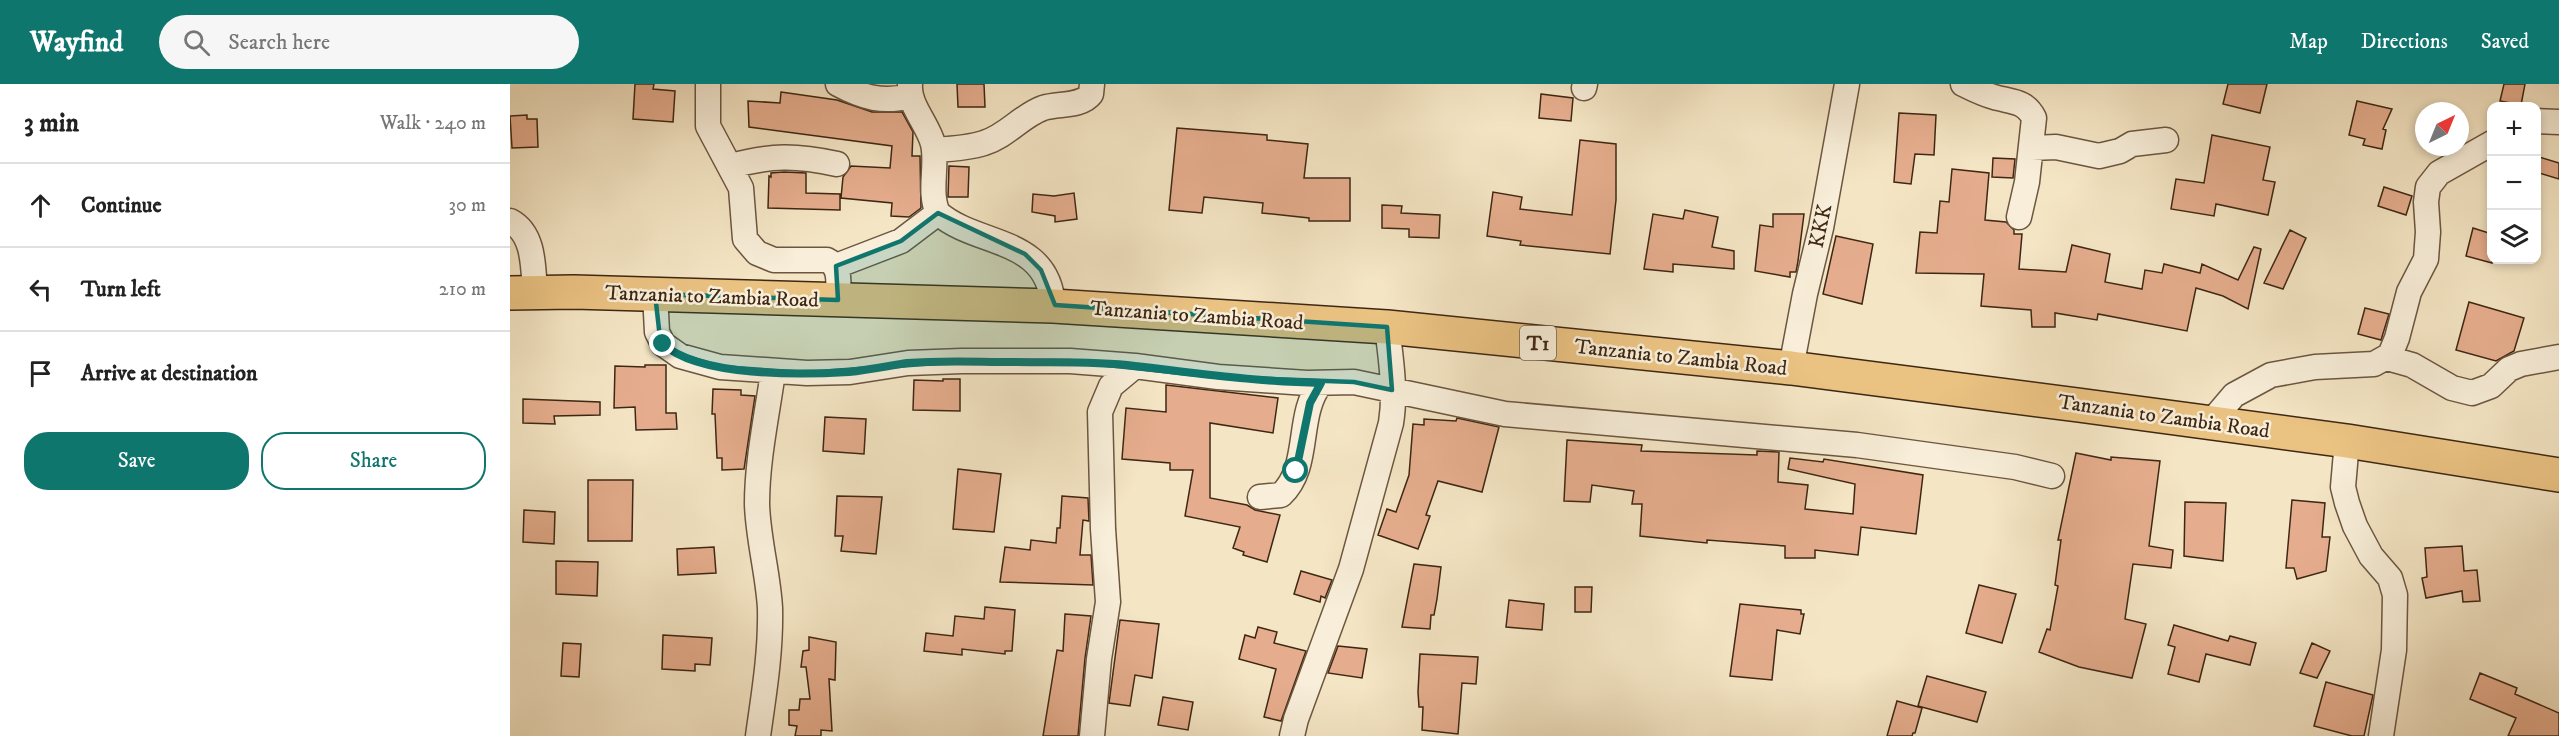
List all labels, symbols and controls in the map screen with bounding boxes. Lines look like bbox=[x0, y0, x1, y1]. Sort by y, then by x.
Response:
search box bbox=[159, 15, 579, 69]
text: Wayfind bbox=[30, 25, 123, 60]
icon: search bbox=[180, 26, 213, 59]
text: Search here bbox=[228, 29, 330, 56]
text: Map bbox=[2289, 29, 2328, 55]
text: Directions bbox=[2361, 29, 2448, 55]
text: Saved bbox=[2481, 29, 2529, 55]
north arrow bbox=[2415, 102, 2469, 156]
map controls bbox=[2487, 102, 2541, 264]
button: + bbox=[2487, 102, 2541, 156]
text: 3 min bbox=[24, 107, 79, 140]
text: Walk · 240 m bbox=[380, 111, 486, 136]
button: − bbox=[2487, 156, 2541, 210]
icon: ahead bbox=[24, 189, 57, 222]
text: Continue bbox=[81, 192, 162, 219]
text: 30 m bbox=[448, 193, 486, 218]
street label: KKK bbox=[1804, 202, 1838, 251]
button: layers bbox=[2487, 210, 2541, 264]
icon: left bbox=[24, 273, 57, 306]
text: Turn left bbox=[81, 276, 161, 303]
text: 210 m bbox=[439, 277, 486, 302]
street label: Tanzania to Zambia Road bbox=[605, 280, 820, 314]
street label: Tanzania to Zambia Road bbox=[1090, 296, 1305, 336]
road number: T1 bbox=[1520, 326, 1556, 360]
route end bbox=[649, 330, 675, 356]
street label: Tanzania to Zambia Road bbox=[1573, 334, 1789, 382]
icon: arrive bbox=[24, 357, 57, 390]
text: Arrive at destination bbox=[81, 360, 258, 387]
street label: Tanzania to Zambia Road bbox=[2056, 389, 2272, 445]
button: Save bbox=[24, 432, 249, 490]
button: Share bbox=[261, 432, 486, 490]
route start bbox=[1282, 457, 1308, 483]

